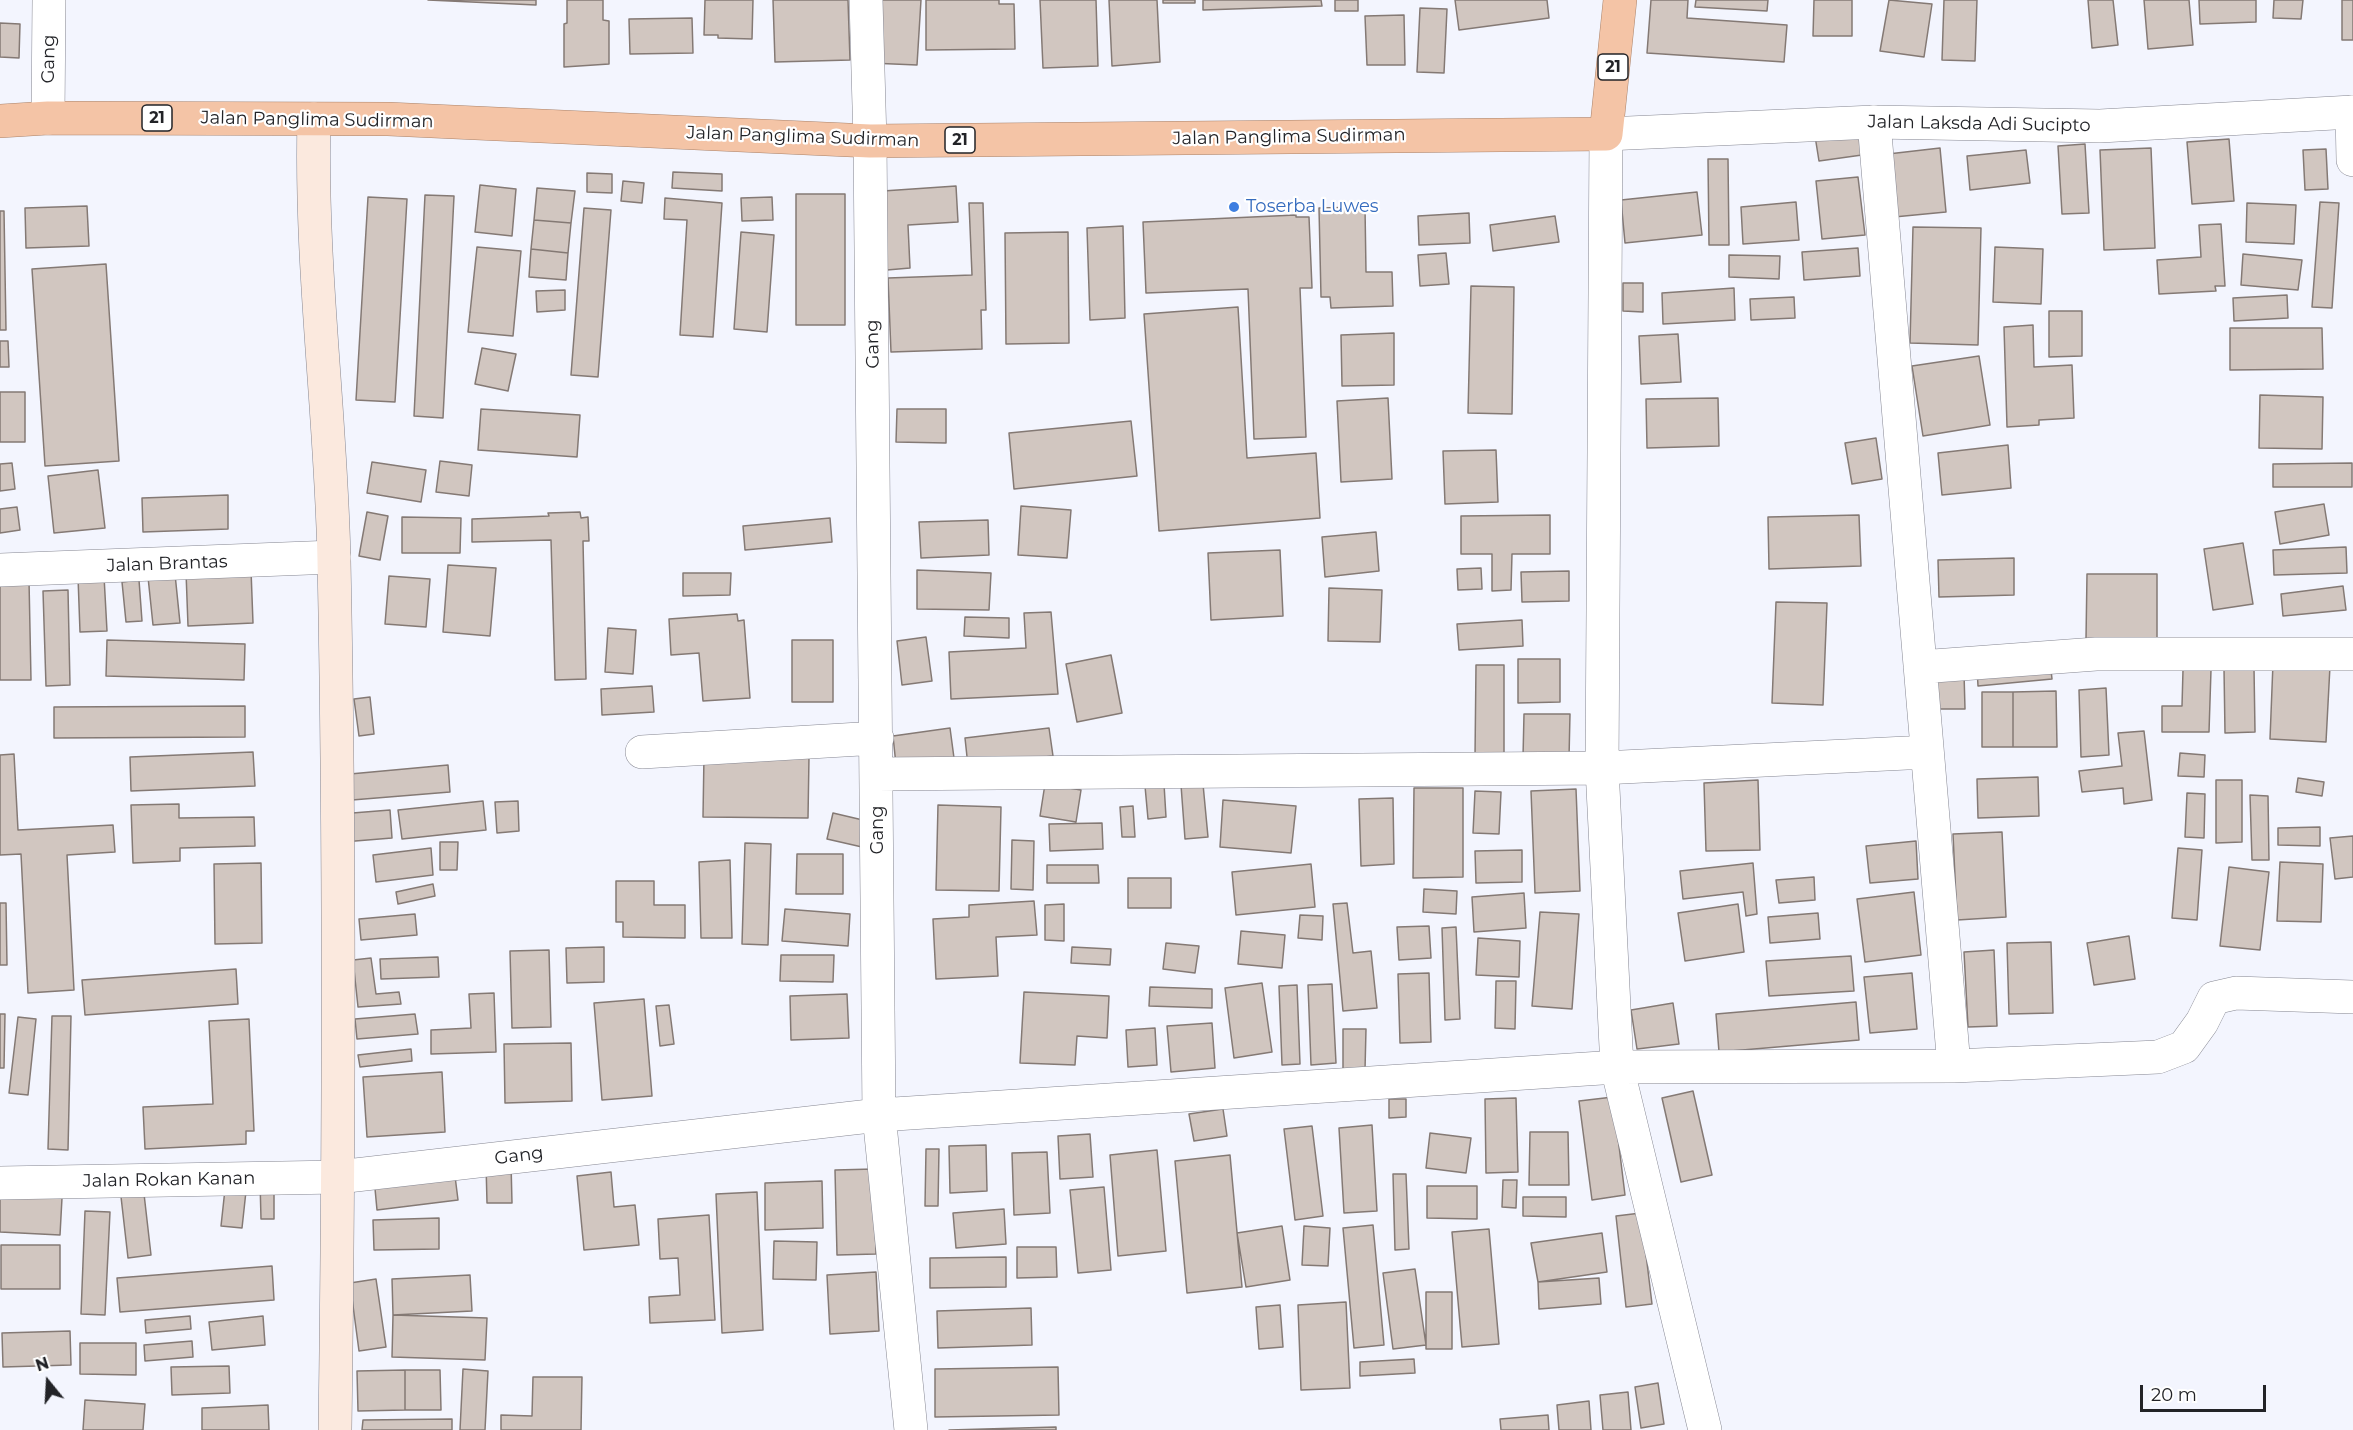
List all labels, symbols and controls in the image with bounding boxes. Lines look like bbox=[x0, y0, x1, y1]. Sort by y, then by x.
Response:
street label: Gang bbox=[38, 34, 60, 84]
road number: 21 bbox=[1598, 54, 1628, 80]
road number: 21 bbox=[142, 105, 172, 131]
street label: Jalan Panglima Sudirman bbox=[200, 107, 434, 133]
street label: Jalan Laksda Adi Sucipto bbox=[1867, 111, 2091, 137]
street label: Jalan Panglima Sudirman bbox=[686, 122, 920, 152]
street label: Jalan Panglima Sudirman bbox=[1172, 124, 1406, 150]
road number: 21 bbox=[945, 127, 975, 153]
place label: Toserba Luwes bbox=[1246, 196, 1379, 218]
marker: Toserba Luwes bbox=[1227, 200, 1241, 214]
street label: Gang bbox=[862, 319, 884, 369]
street label: Jalan Brantas bbox=[106, 551, 228, 577]
street label: Gang bbox=[867, 805, 889, 855]
street label: Gang bbox=[493, 1142, 545, 1170]
street label: Jalan Rokan Kanan bbox=[83, 1168, 255, 1192]
north arrow bbox=[18, 1352, 78, 1412]
text: N bbox=[33, 1353, 51, 1375]
scale bar bbox=[2143, 1373, 2269, 1411]
text: 20 m bbox=[2151, 1384, 2197, 1406]

